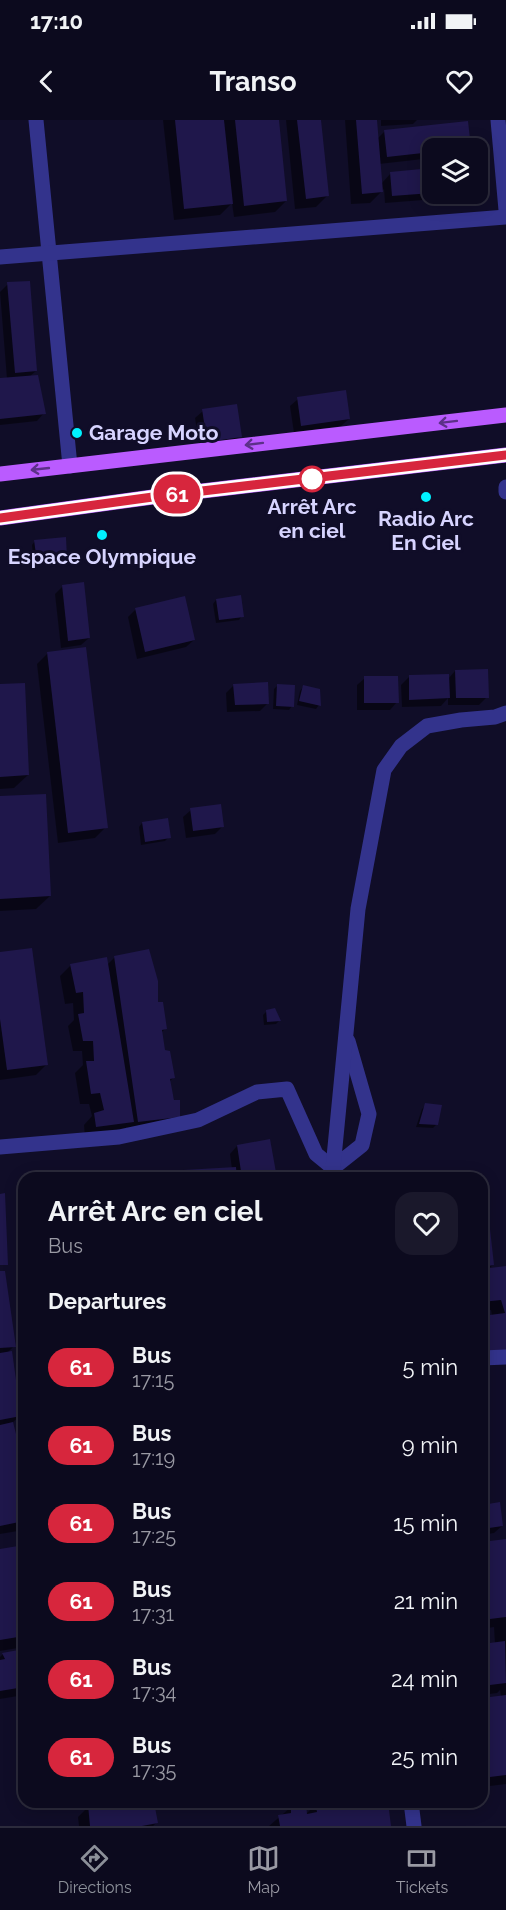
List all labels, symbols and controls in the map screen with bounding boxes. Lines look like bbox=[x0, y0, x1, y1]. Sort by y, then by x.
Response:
text: 17:10 bbox=[30, 8, 83, 34]
icon: back bbox=[30, 65, 63, 98]
icon: heart bbox=[443, 65, 476, 98]
text: Transo bbox=[209, 66, 297, 97]
map controls bbox=[422, 138, 488, 204]
button: layers bbox=[422, 138, 488, 204]
one-way arrow bbox=[438, 417, 458, 428]
place label: Garage Moto bbox=[89, 420, 219, 445]
marker: Garage Moto bbox=[70, 426, 84, 440]
one-way arrow bbox=[245, 439, 265, 450]
one-way arrow bbox=[30, 464, 50, 475]
marker: Arrêt Arc en ciel bbox=[299, 466, 325, 492]
line badge: 61 bbox=[150, 474, 204, 514]
text: 61 bbox=[165, 482, 189, 507]
marker: Radio Arc En Ciel bbox=[419, 490, 433, 504]
place label: Arrêt Arc en ciel bbox=[267, 494, 357, 543]
place label: Radio Arc En Ciel bbox=[378, 506, 474, 555]
marker: Espace Olympique bbox=[95, 528, 109, 542]
place label: Espace Olympique bbox=[8, 544, 197, 569]
button: heart bbox=[395, 1192, 458, 1255]
text: Arrêt Arc en ciel bbox=[48, 1195, 263, 1228]
text: Bus bbox=[48, 1234, 83, 1258]
text: Departures bbox=[48, 1288, 166, 1314]
text: Bus bbox=[132, 1342, 171, 1368]
text: 5 min bbox=[403, 1354, 458, 1380]
text: 61 bbox=[69, 1355, 93, 1380]
text: 17:15 bbox=[132, 1368, 174, 1392]
text: Bus bbox=[132, 1420, 171, 1446]
text: 9 min bbox=[402, 1432, 458, 1458]
text: 61 bbox=[69, 1433, 93, 1458]
text: 17:19 bbox=[132, 1446, 175, 1470]
text: Bus bbox=[132, 1498, 171, 1524]
text: 15 min bbox=[393, 1510, 458, 1536]
text: 61 bbox=[69, 1511, 93, 1536]
text: 17:25 bbox=[132, 1524, 176, 1548]
text: Bus bbox=[132, 1576, 171, 1602]
text: 21 min bbox=[394, 1588, 458, 1614]
text: 61 bbox=[69, 1589, 93, 1614]
text: 17:31 bbox=[132, 1602, 174, 1626]
text: Bus bbox=[132, 1654, 171, 1680]
text: 24 min bbox=[391, 1666, 458, 1692]
text: 61 bbox=[69, 1667, 93, 1692]
text: 17:34 bbox=[132, 1680, 177, 1704]
text: Bus bbox=[132, 1732, 171, 1758]
text: 25 min bbox=[391, 1744, 458, 1770]
text: 61 bbox=[69, 1745, 93, 1770]
text: 17:35 bbox=[132, 1758, 177, 1782]
tab: Directions bbox=[58, 1842, 132, 1897]
tab: Map bbox=[247, 1842, 280, 1897]
tab: Tickets bbox=[396, 1842, 448, 1897]

